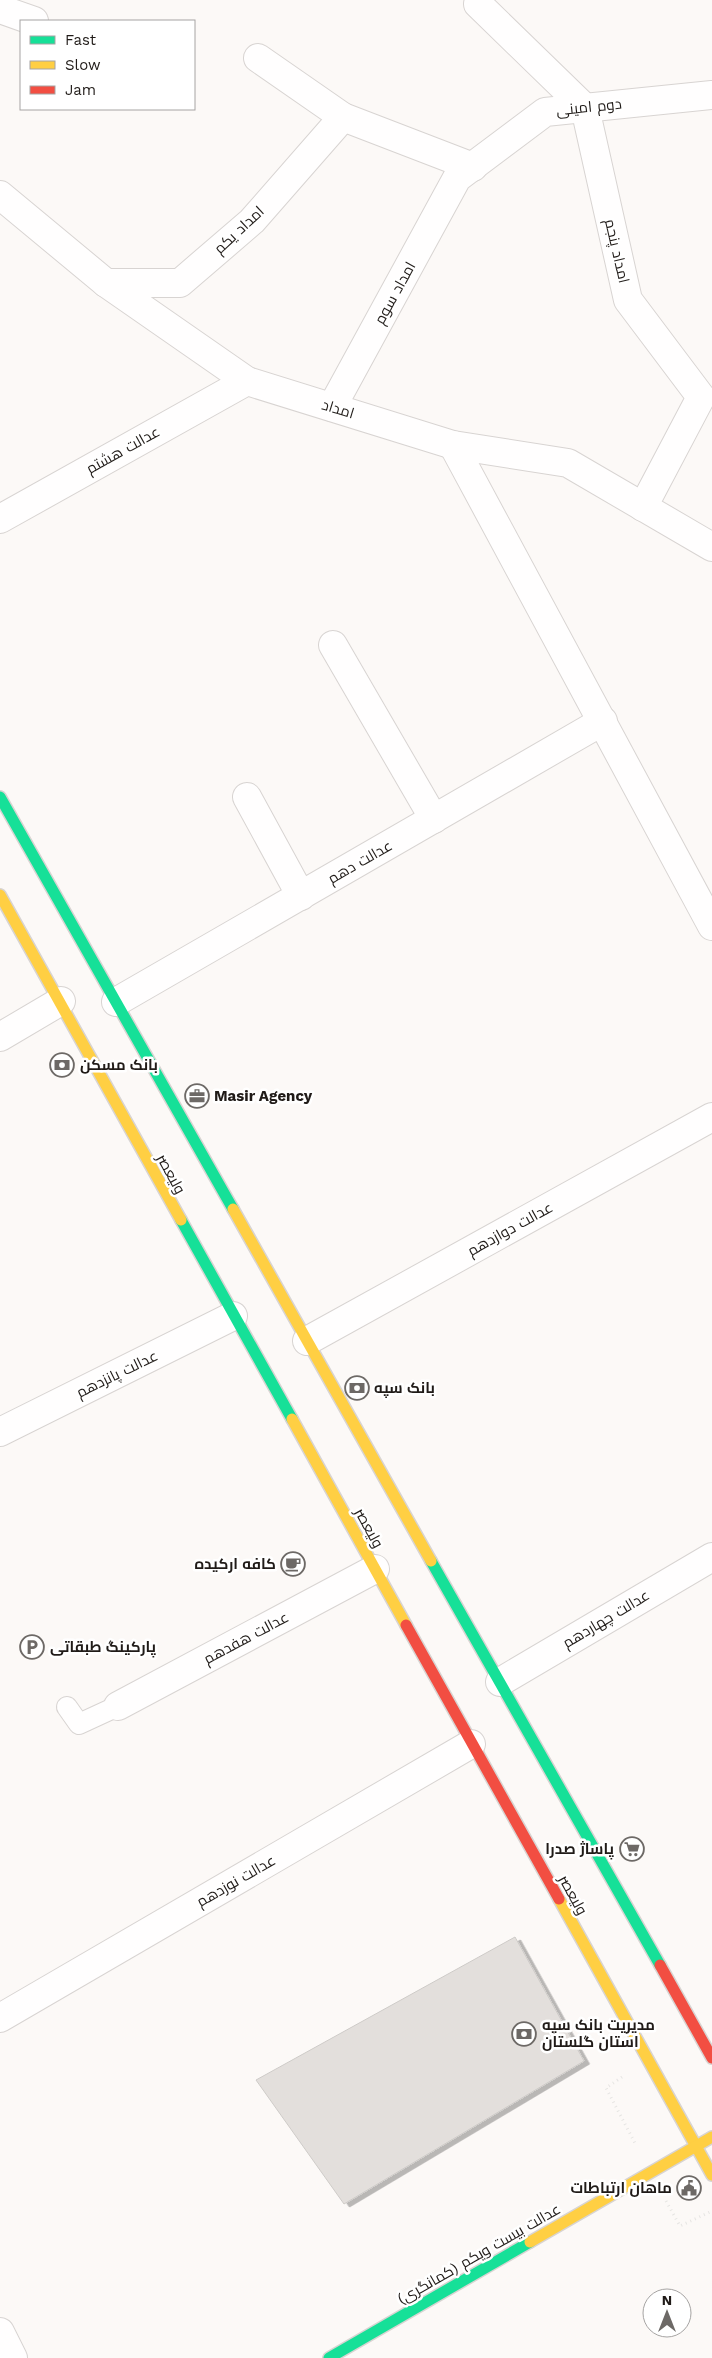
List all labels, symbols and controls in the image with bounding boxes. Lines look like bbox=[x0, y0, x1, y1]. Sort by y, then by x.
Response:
legend bbox=[20, 20, 195, 110]
text: Fast bbox=[65, 31, 97, 49]
text: Slow bbox=[65, 56, 101, 74]
text: Jam bbox=[65, 81, 96, 99]
street label: دوم امینی bbox=[555, 95, 623, 120]
street label: امداد یکم bbox=[210, 202, 268, 258]
street label: امداد پنجم bbox=[600, 217, 633, 285]
street label: امداد سوم bbox=[371, 259, 420, 328]
street label: امداد bbox=[320, 396, 356, 422]
street label: عدالت هشتم bbox=[83, 422, 164, 479]
street label: عدالت دهم bbox=[325, 836, 396, 889]
bank icon: بانک مسکن bbox=[49, 1052, 75, 1078]
place label: بانک مسکن bbox=[80, 1056, 158, 1074]
office icon: Masir Agency bbox=[184, 1083, 210, 1109]
place label: Masir Agency bbox=[214, 1087, 313, 1105]
street label: ولیعصر bbox=[152, 1150, 189, 1197]
street label: عدالت دوازدهم bbox=[464, 1198, 556, 1261]
street label: عدالت پانزدهم bbox=[73, 1347, 161, 1402]
bank icon: بانک سپه bbox=[344, 1375, 370, 1401]
place label: بانک سپه bbox=[374, 1379, 435, 1398]
street label: ولیعصر bbox=[350, 1504, 387, 1551]
cafe icon: کافه ارکیده bbox=[280, 1551, 306, 1577]
place label: کافه ارکیده bbox=[195, 1555, 276, 1573]
street label: عدالت چهاردهم bbox=[559, 1586, 653, 1653]
street label: عدالت هفدهم bbox=[200, 1608, 292, 1669]
parking icon: پارکینگ طبقاتی bbox=[19, 1634, 45, 1660]
place label: پارکینگ طبقاتی bbox=[50, 1638, 157, 1658]
supermarket icon: پاساژ صدرا bbox=[619, 1836, 645, 1862]
place label: پاساژ صدرا bbox=[545, 1840, 615, 1860]
street label: عدالت نوزدهم bbox=[193, 1851, 279, 1912]
street label: ولیعصر bbox=[554, 1871, 591, 1918]
place label: مدیریت بانک سپه استان گلستان bbox=[542, 2016, 655, 2051]
bank icon: مدیریت بانک سپه استان گلستان bbox=[511, 2021, 537, 2047]
public building icon: ماهان ارتباطات bbox=[676, 2175, 702, 2201]
place label: ماهان ارتباطات bbox=[570, 2179, 672, 2197]
street label: عدالت بیست ویکم (کمانگری) bbox=[394, 2200, 564, 2309]
north arrow bbox=[642, 2288, 692, 2338]
text: N bbox=[662, 2292, 672, 2308]

